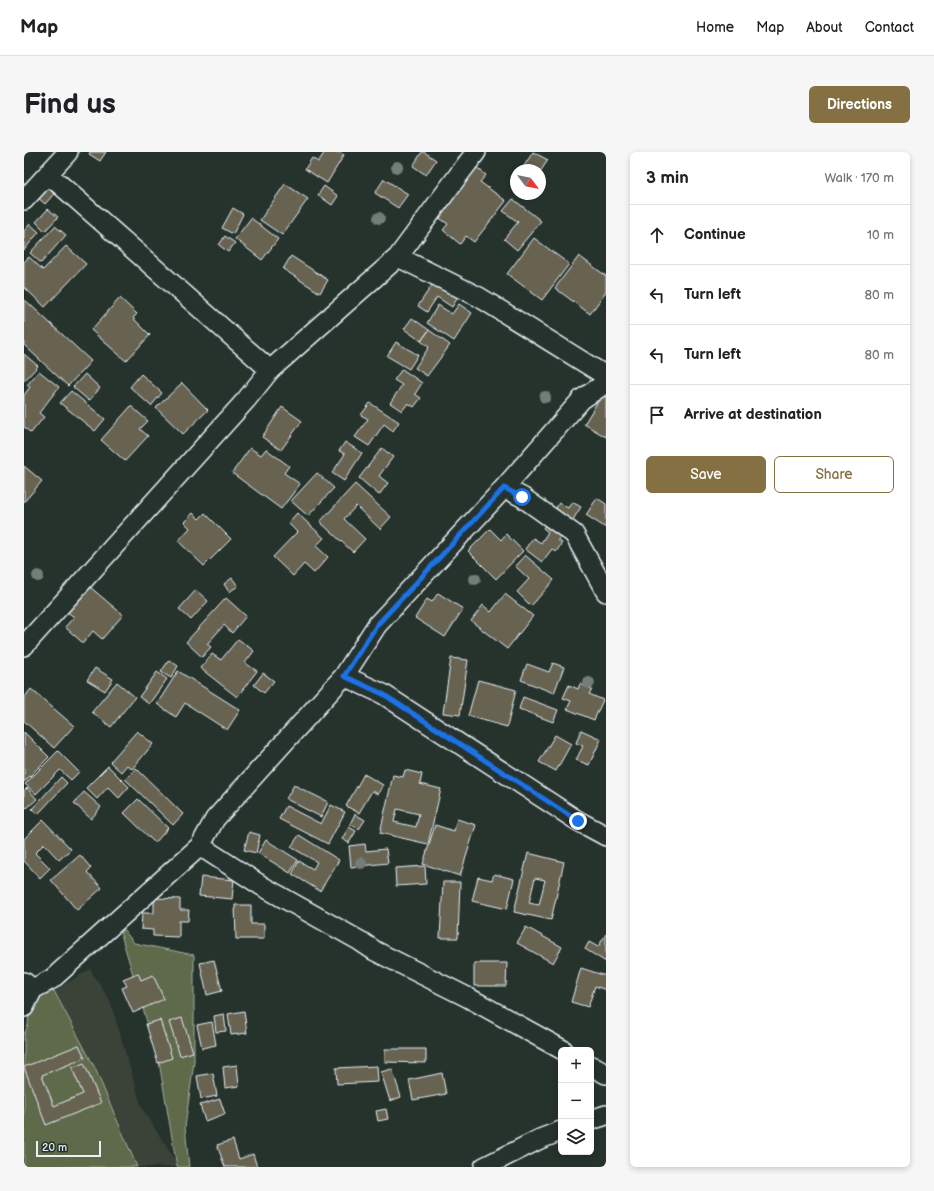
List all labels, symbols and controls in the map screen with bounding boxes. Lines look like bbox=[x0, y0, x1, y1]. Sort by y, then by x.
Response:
text: Map bbox=[20, 16, 58, 39]
text: Home bbox=[696, 19, 734, 36]
text: Map bbox=[756, 19, 784, 36]
text: About bbox=[806, 19, 843, 36]
text: Contact bbox=[865, 19, 914, 36]
button: Directions bbox=[809, 86, 910, 123]
text: Find us bbox=[24, 88, 116, 121]
north arrow bbox=[510, 164, 546, 200]
text: 3 min bbox=[646, 168, 689, 188]
text: Walk · 170 m bbox=[824, 170, 894, 186]
icon: ahead bbox=[646, 224, 668, 246]
text: Continue bbox=[684, 225, 746, 244]
text: 10 m bbox=[867, 227, 894, 243]
icon: left bbox=[646, 284, 668, 306]
text: Turn left bbox=[684, 285, 741, 304]
text: 80 m bbox=[865, 287, 894, 303]
icon: left bbox=[646, 344, 668, 366]
text: Turn left bbox=[684, 345, 741, 364]
text: 80 m bbox=[865, 347, 894, 363]
icon: arrive bbox=[646, 404, 668, 426]
text: Arrive at destination bbox=[684, 405, 822, 424]
button: Save bbox=[646, 456, 766, 493]
button: Share bbox=[774, 456, 894, 493]
route start bbox=[513, 488, 531, 506]
route end bbox=[569, 812, 587, 830]
map controls bbox=[558, 1047, 594, 1155]
button: + bbox=[558, 1047, 594, 1083]
button: − bbox=[558, 1083, 594, 1119]
button: layers bbox=[558, 1119, 594, 1155]
scale bar bbox=[36, 1139, 101, 1158]
text: 20 m bbox=[42, 1141, 67, 1154]

